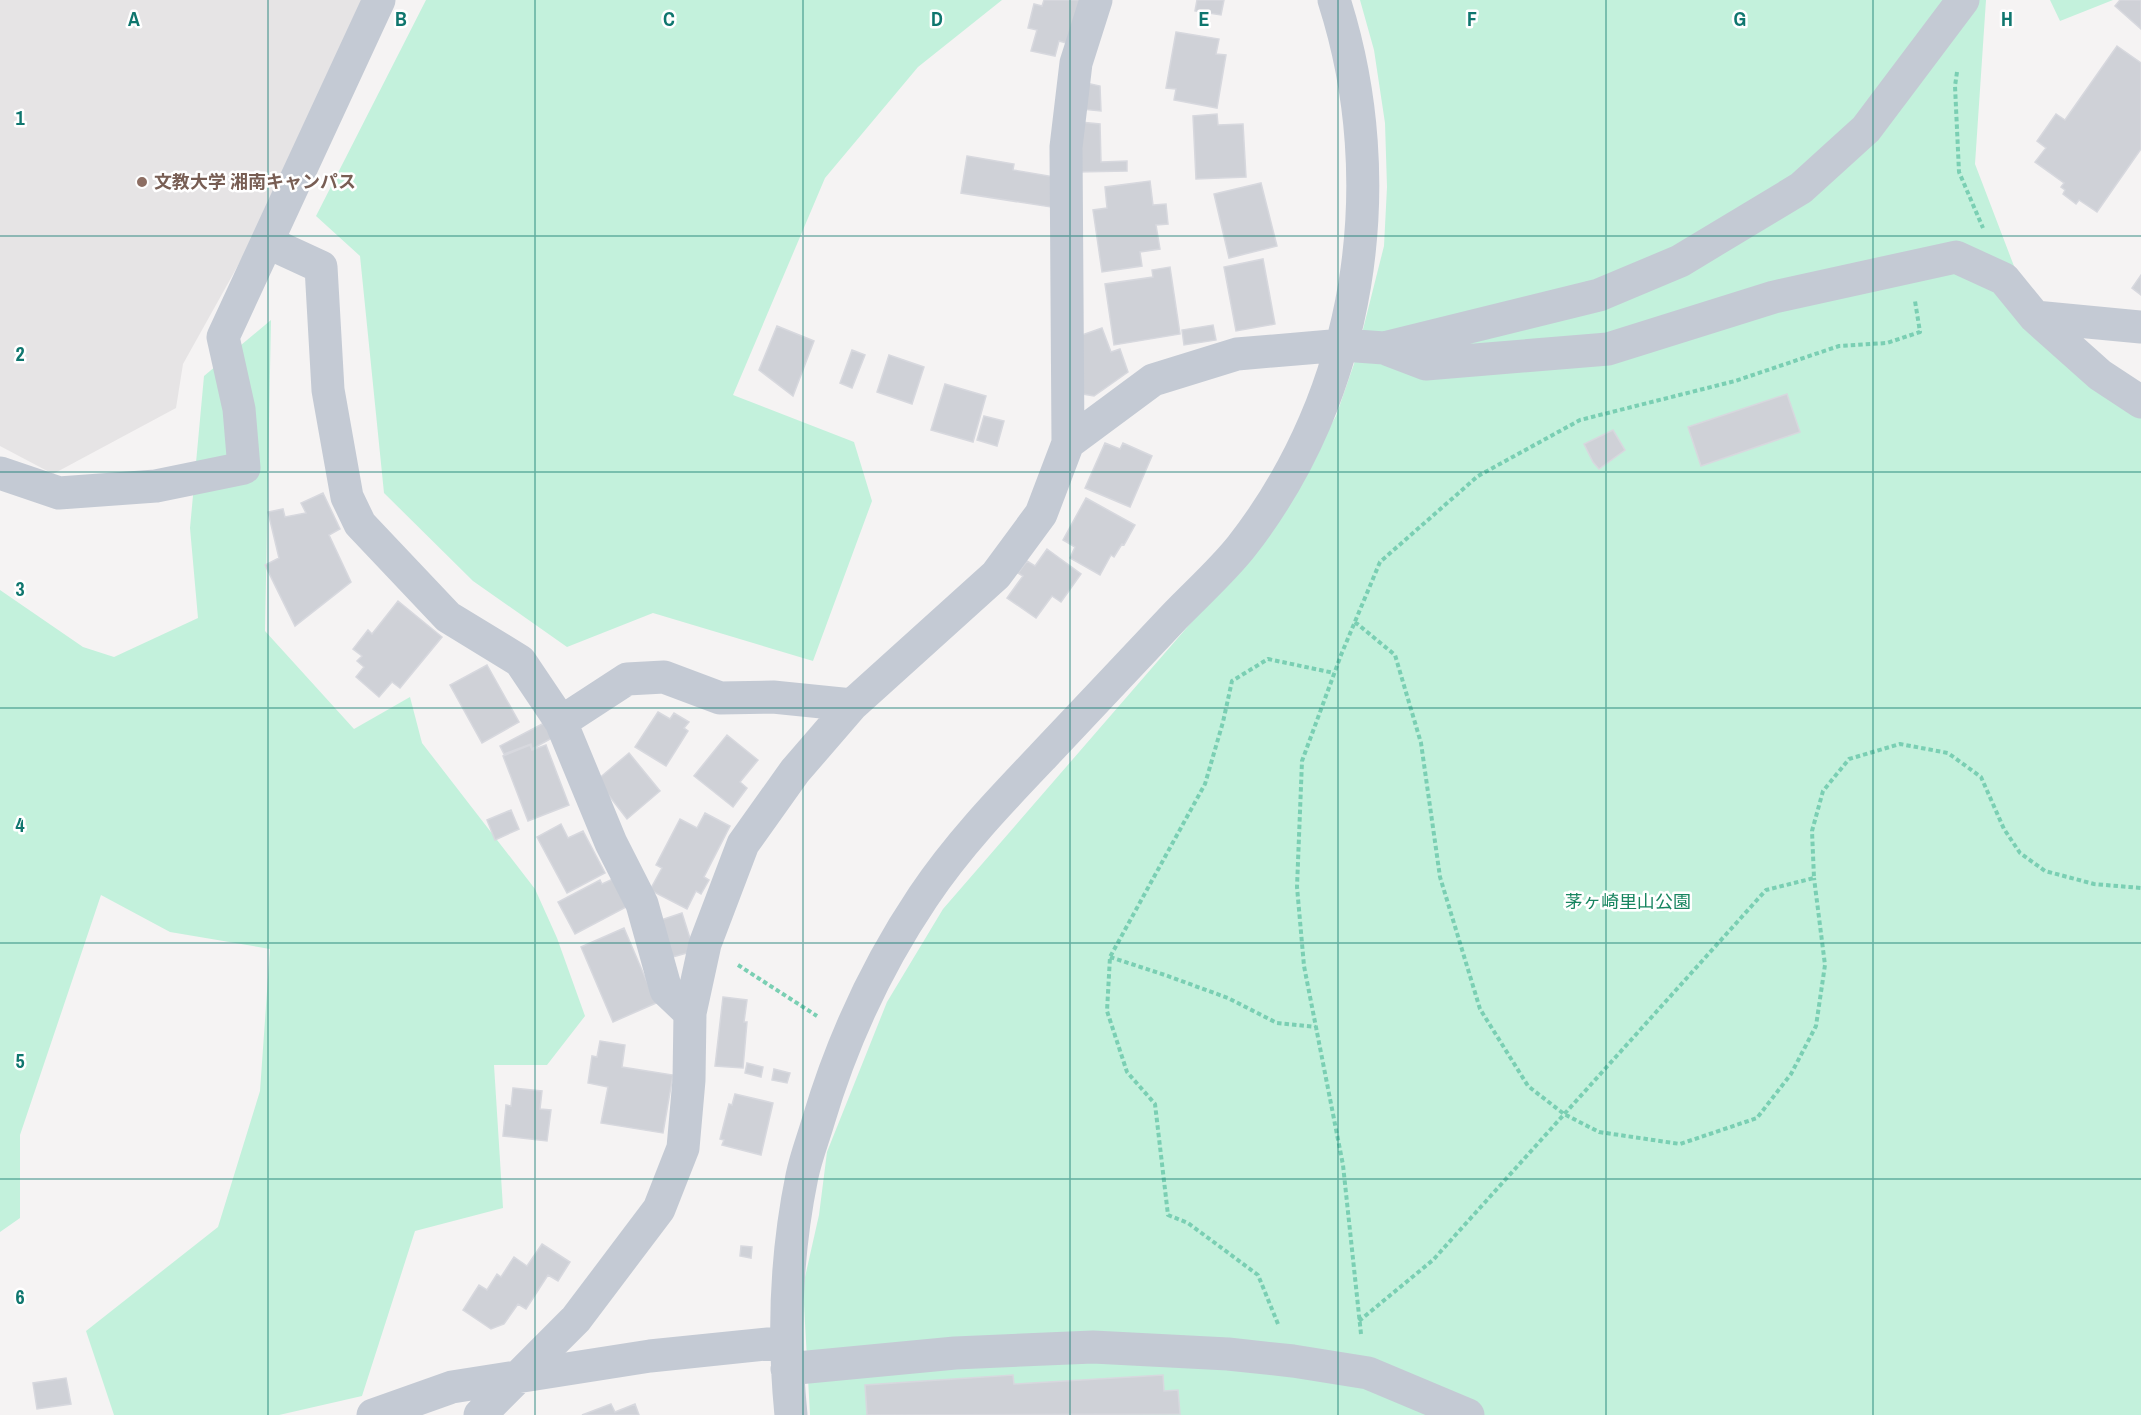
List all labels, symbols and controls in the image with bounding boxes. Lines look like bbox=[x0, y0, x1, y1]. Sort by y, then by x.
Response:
text: A bbox=[128, 5, 140, 32]
text: B bbox=[395, 5, 407, 32]
text: C bbox=[663, 5, 675, 32]
text: D bbox=[931, 5, 943, 32]
text: E bbox=[1199, 5, 1210, 32]
text: F bbox=[1467, 5, 1477, 32]
text: G bbox=[1734, 5, 1746, 32]
text: H bbox=[2001, 5, 2013, 32]
text: 1 bbox=[15, 104, 25, 131]
place label: 文教大学 湘南キャンパス bbox=[154, 169, 356, 194]
marker: 文教大学 湘南キャンパス bbox=[135, 175, 149, 189]
text: 2 bbox=[15, 340, 25, 367]
text: 3 bbox=[15, 575, 25, 602]
text: 4 bbox=[15, 811, 25, 838]
park label: 茅ヶ崎里山公園 bbox=[1565, 889, 1691, 914]
text: 5 bbox=[15, 1047, 25, 1074]
text: 6 bbox=[15, 1283, 25, 1310]

